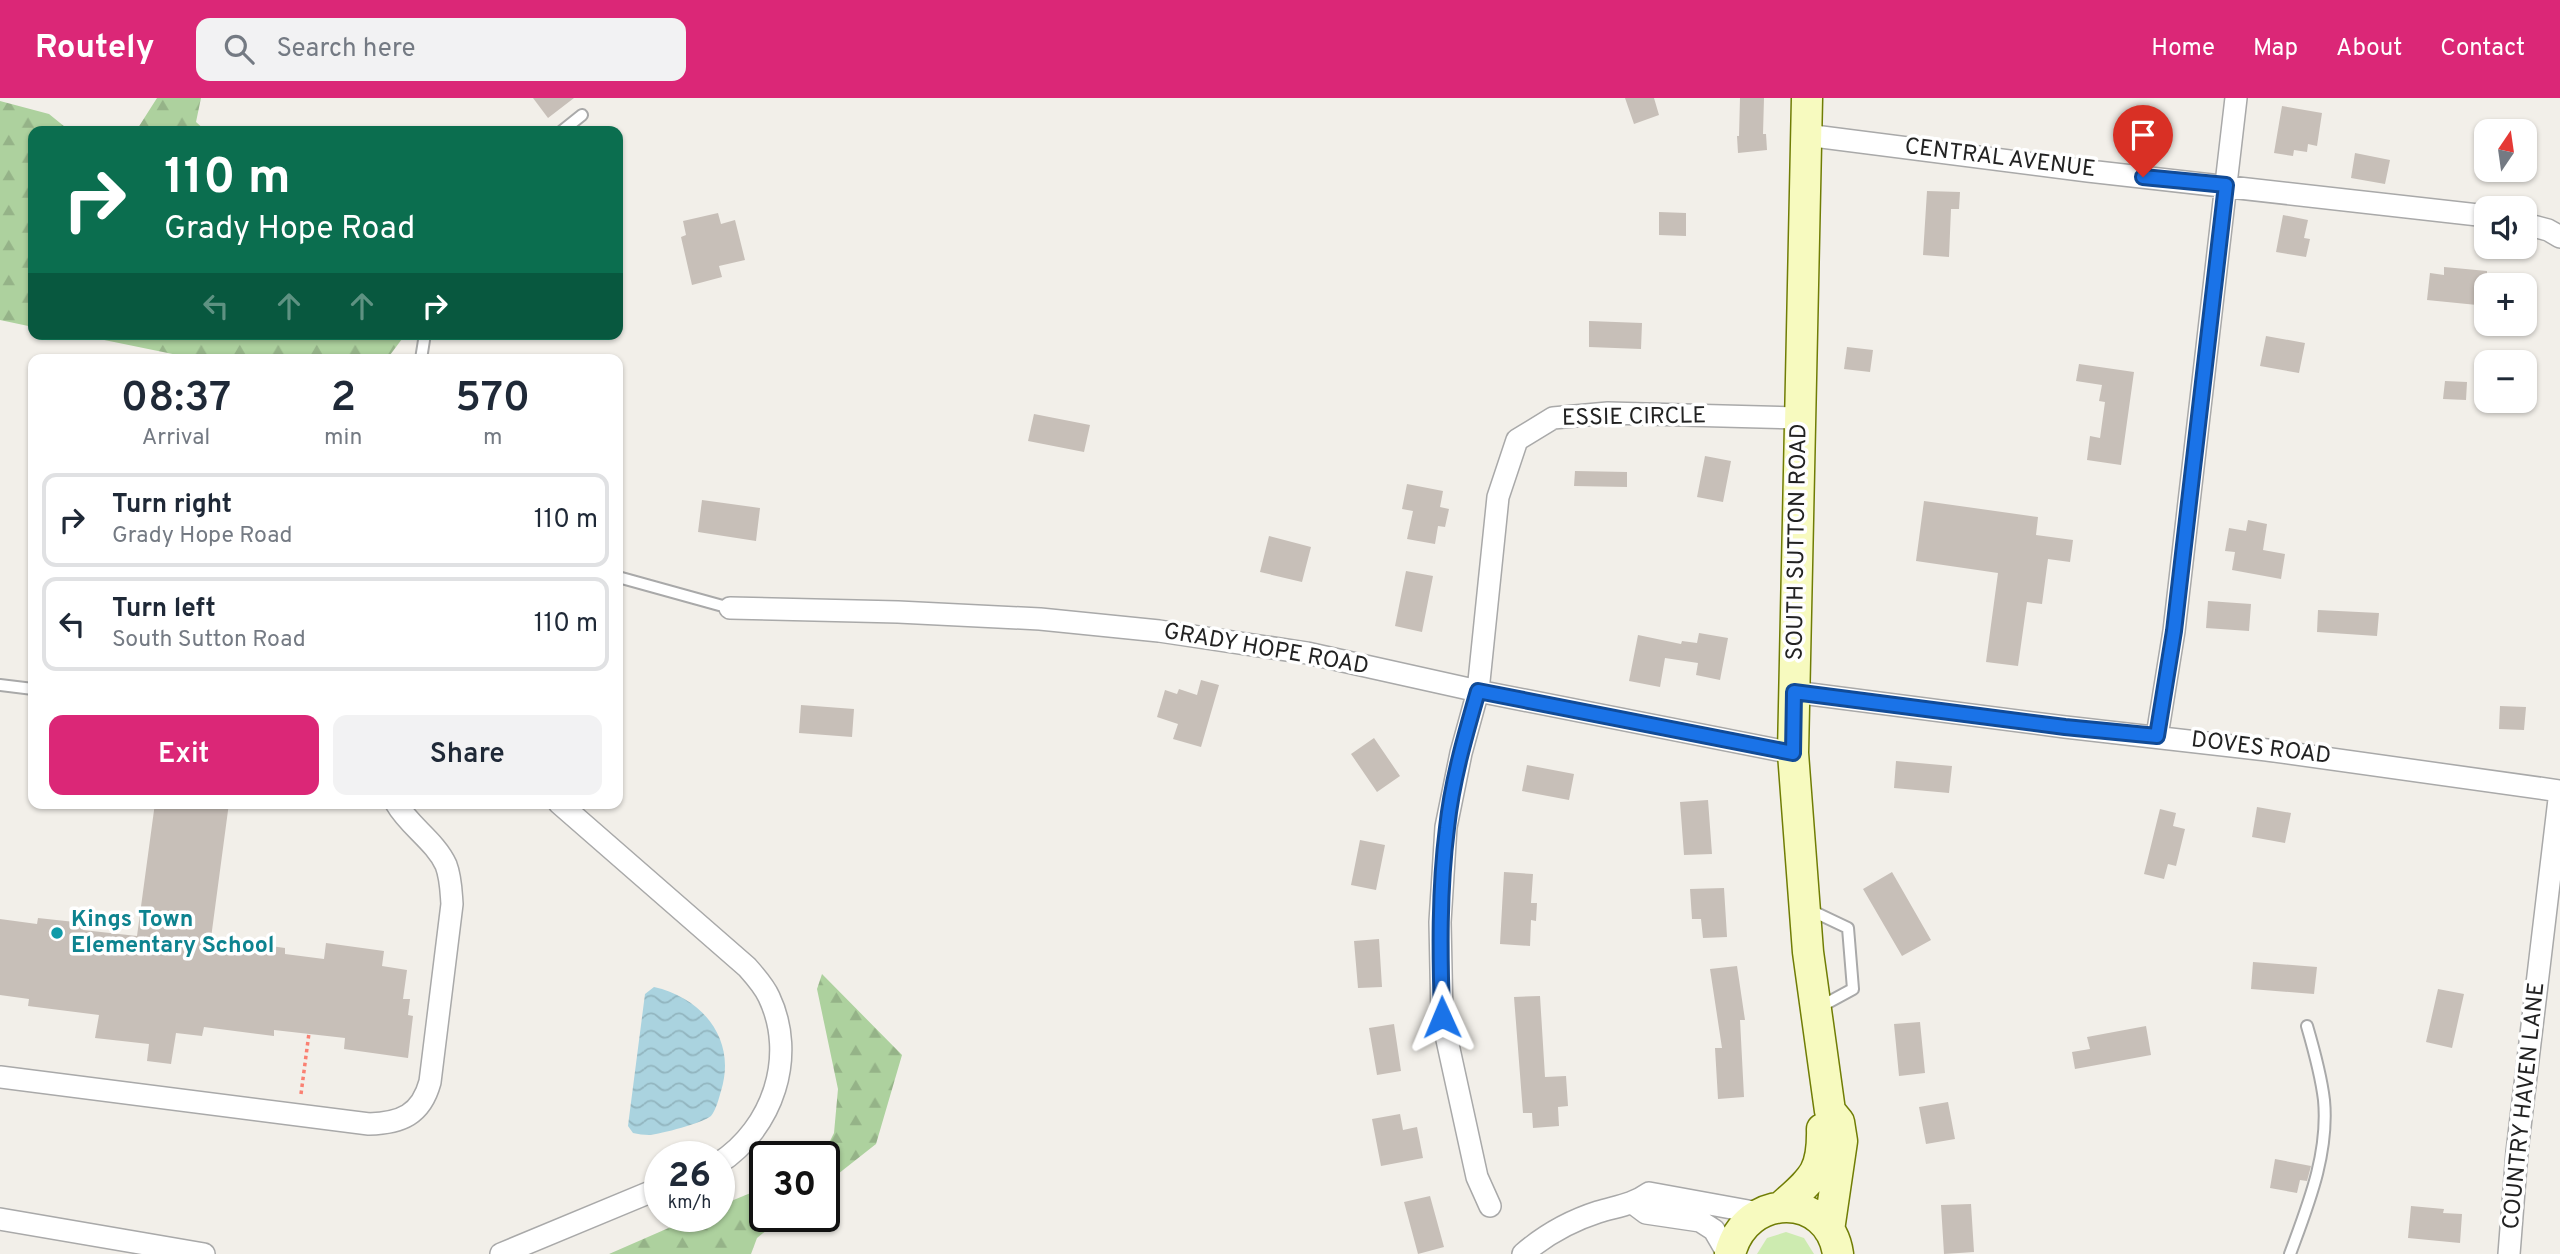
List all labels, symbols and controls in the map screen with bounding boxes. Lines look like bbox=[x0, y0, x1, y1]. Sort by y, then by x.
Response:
search box bbox=[196, 18, 686, 81]
text: Routely bbox=[35, 28, 154, 70]
icon: search bbox=[220, 30, 258, 68]
text: Search here bbox=[276, 33, 415, 66]
text: Home bbox=[2151, 34, 2215, 64]
text: Map bbox=[2253, 34, 2298, 64]
text: About bbox=[2336, 34, 2402, 64]
text: Contact bbox=[2440, 34, 2525, 64]
pin bbox=[2113, 105, 2173, 177]
icon: arrive bbox=[2124, 116, 2162, 154]
north arrow bbox=[2474, 119, 2538, 182]
map controls bbox=[2474, 119, 2537, 413]
street label: CENTRAL AVENUE bbox=[1903, 133, 2097, 185]
text: 110 m bbox=[164, 149, 291, 211]
icon: right bbox=[49, 154, 140, 245]
button: sound bbox=[2474, 196, 2537, 259]
text: Grady Hope Road bbox=[164, 210, 415, 250]
button: + bbox=[2474, 273, 2537, 336]
icon: left bbox=[197, 287, 235, 325]
icon: ahead bbox=[270, 287, 308, 325]
icon: ahead bbox=[343, 287, 381, 325]
icon: right bbox=[416, 287, 454, 325]
button: − bbox=[2474, 350, 2537, 413]
text: 08:37 bbox=[121, 373, 231, 426]
text: 2 bbox=[330, 373, 356, 426]
text: 570 bbox=[455, 373, 530, 426]
street label: ESSIE CIRCLE bbox=[1562, 402, 1706, 434]
street label: SOUTH SUTTON ROAD bbox=[1781, 423, 1815, 661]
text: Arrival bbox=[142, 424, 210, 453]
text: min bbox=[324, 424, 362, 453]
text: m bbox=[483, 424, 502, 453]
text: Turn right bbox=[112, 489, 232, 522]
icon: right bbox=[53, 501, 91, 539]
text: 110 m bbox=[534, 504, 598, 537]
text: Grady Hope Road bbox=[112, 522, 293, 551]
text: Turn left bbox=[112, 593, 216, 626]
icon: left bbox=[53, 605, 91, 643]
text: 110 m bbox=[534, 608, 598, 641]
street label: GRADY HOPE ROAD bbox=[1161, 618, 1371, 682]
text: South Sutton Road bbox=[112, 626, 306, 655]
button: Exit bbox=[49, 715, 319, 795]
button: Share bbox=[333, 715, 602, 795]
street label: DOVES ROAD bbox=[2190, 726, 2332, 772]
place label: Kings Town Elementary School bbox=[71, 906, 275, 961]
marker: Kings Town Elementary School bbox=[49, 925, 65, 941]
position arrow bbox=[1405, 980, 1479, 1054]
street label: COUNTRY HAVEN LANE bbox=[2498, 981, 2552, 1231]
speed limit sign: 30 bbox=[749, 1141, 840, 1232]
text: 26 bbox=[668, 1155, 711, 1199]
text: km/h bbox=[668, 1192, 711, 1215]

